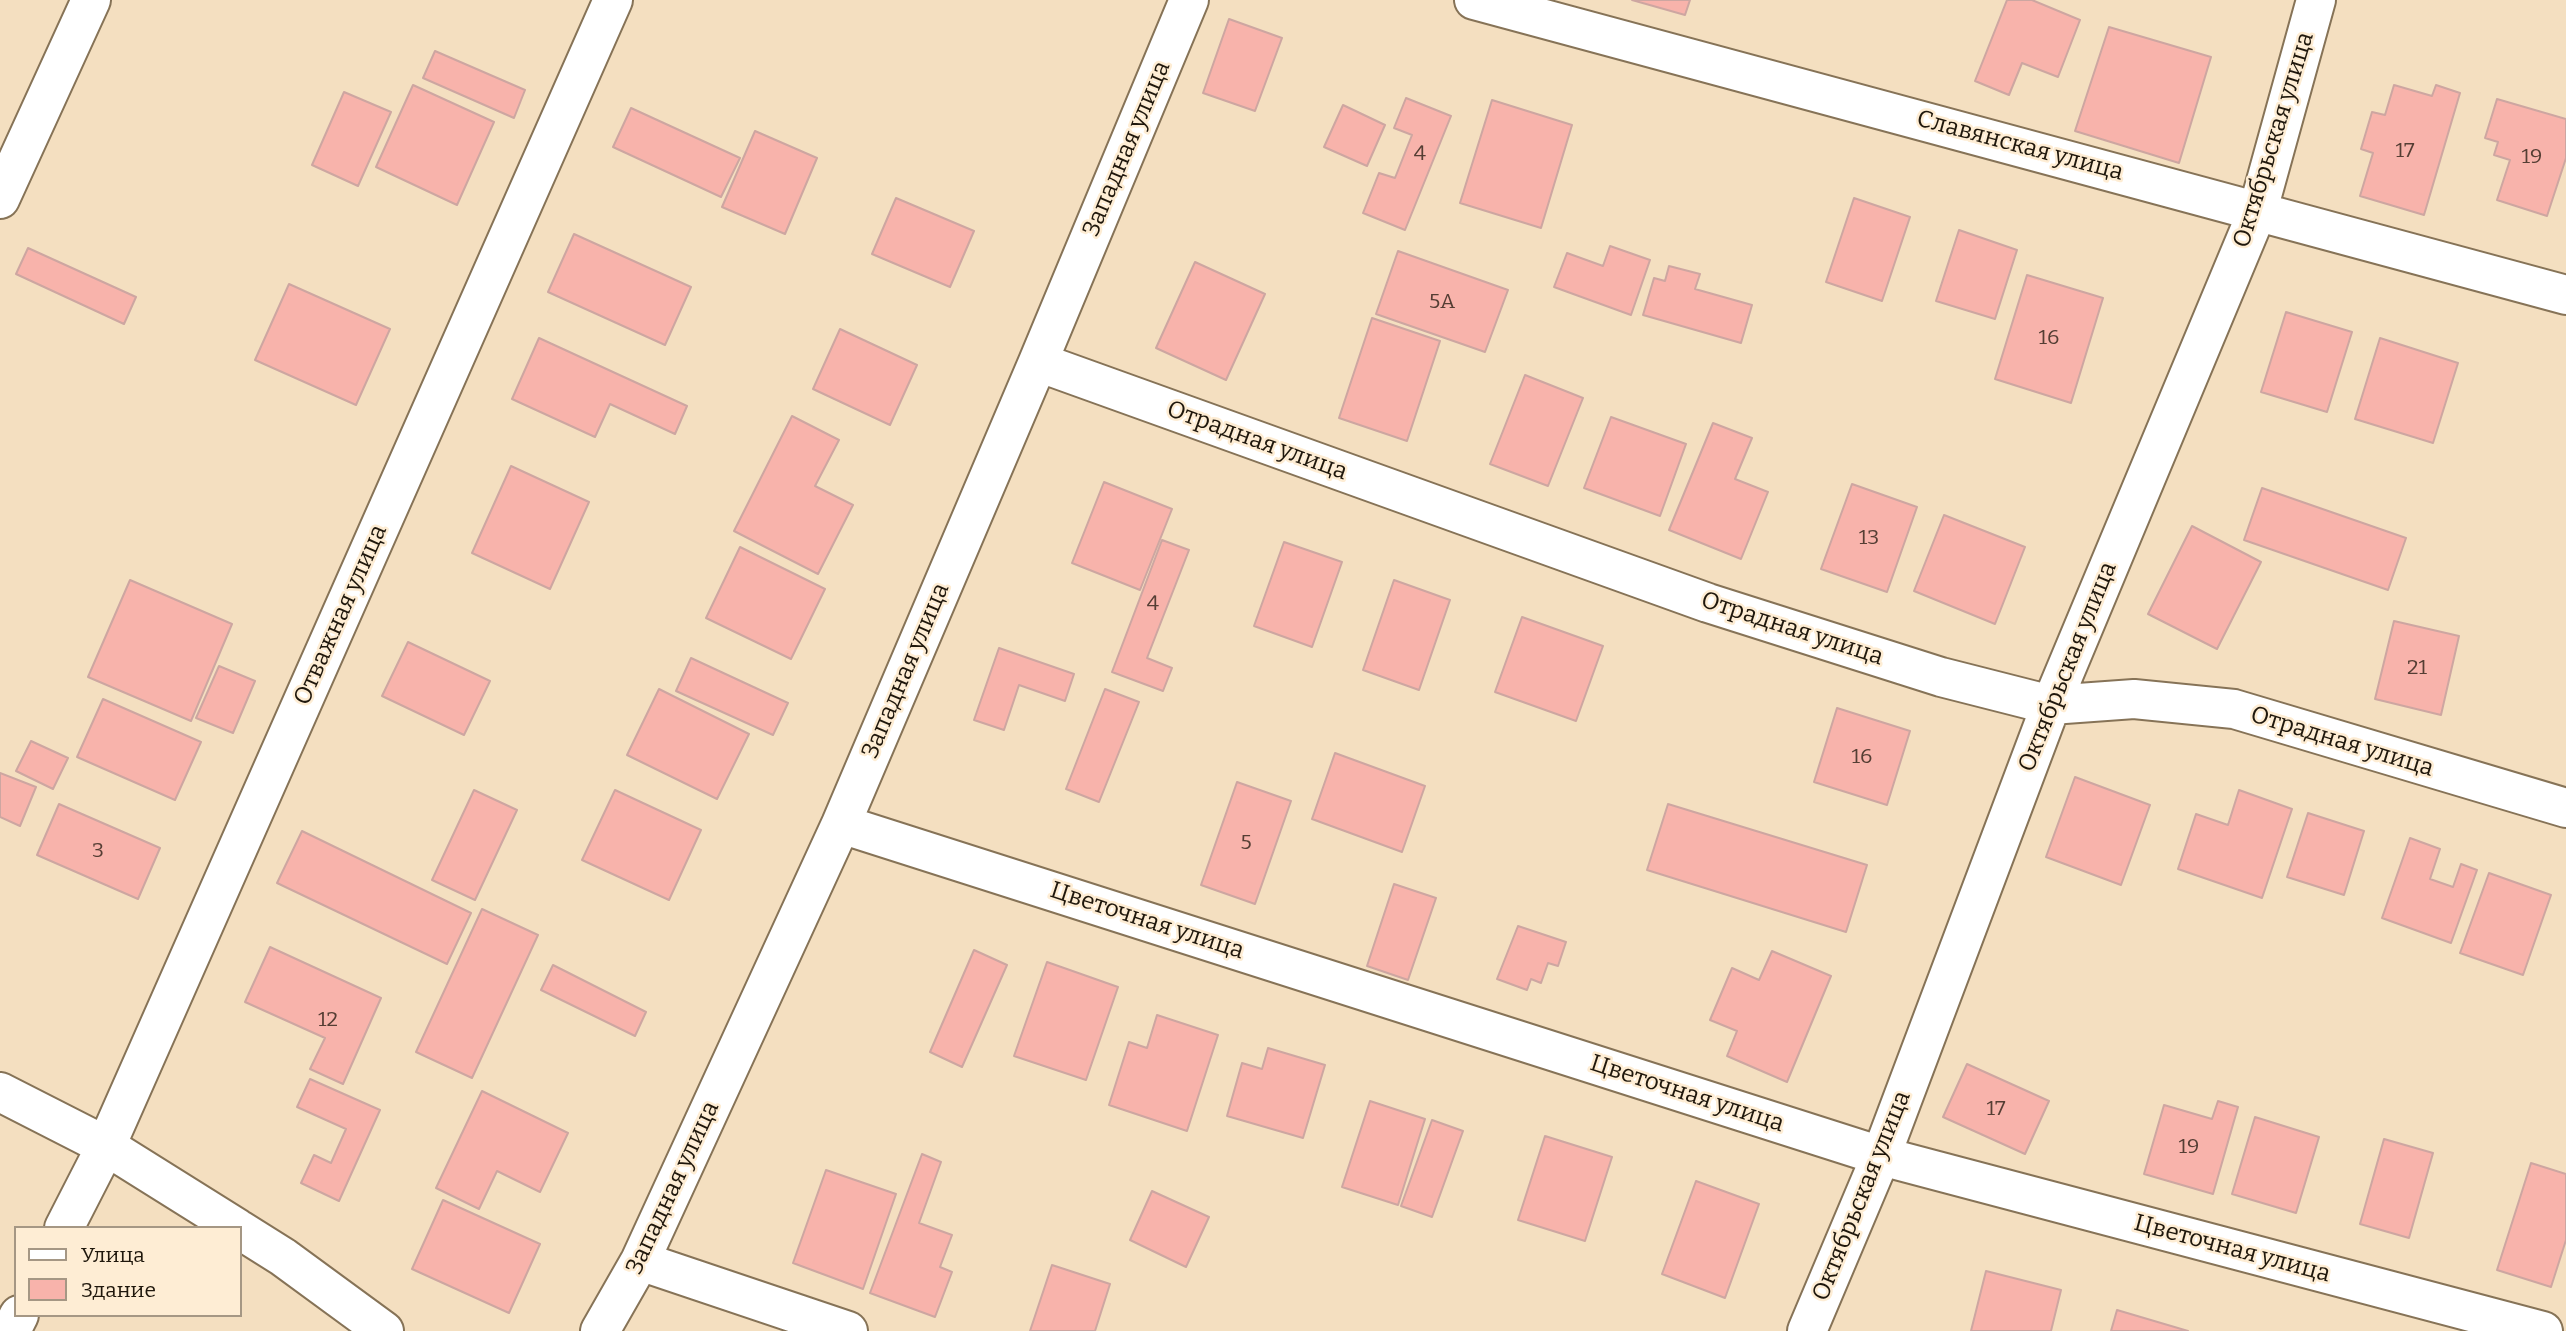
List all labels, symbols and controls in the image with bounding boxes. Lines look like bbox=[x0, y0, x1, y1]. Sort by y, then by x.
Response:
street label: Октябрьская улица bbox=[2228, 29, 2320, 251]
street label: Западная улица bbox=[1077, 57, 1177, 241]
street label: Славянская улица bbox=[1914, 105, 2126, 187]
house number: 17 bbox=[2396, 138, 2414, 164]
house number: 4 bbox=[1414, 141, 1426, 167]
house number: 19 bbox=[2522, 144, 2542, 170]
house number: 5А bbox=[1429, 289, 1455, 315]
house number: 16 bbox=[2039, 325, 2059, 351]
street label: Отрадная улица bbox=[1163, 395, 1351, 487]
street label: Отважная улица bbox=[288, 520, 394, 710]
house number: 13 bbox=[1859, 525, 1879, 551]
street label: Октябрьская улица bbox=[2013, 558, 2123, 776]
street label: Западная улица bbox=[856, 579, 956, 763]
street label: Отрадная улица bbox=[1697, 586, 1887, 672]
house number: 4 bbox=[1147, 591, 1159, 617]
house number: 21 bbox=[2407, 655, 2427, 681]
street label: Отрадная улица bbox=[2247, 700, 2437, 784]
house number: 16 bbox=[1852, 744, 1872, 770]
house number: 5 bbox=[1240, 830, 1252, 856]
house number: 3 bbox=[92, 838, 104, 864]
street label: Цветочная улица bbox=[1046, 876, 1248, 966]
house number: 12 bbox=[318, 1007, 338, 1033]
street label: Цветочная улица bbox=[1586, 1049, 1788, 1139]
street label: Октябрьская улица bbox=[1807, 1087, 1917, 1305]
house number: 17 bbox=[1987, 1096, 2005, 1122]
street label: Западная улица bbox=[620, 1097, 726, 1279]
house number: 19 bbox=[2179, 1134, 2199, 1160]
street label: Цветочная улица bbox=[2131, 1209, 2333, 1289]
legend bbox=[14, 1226, 242, 1317]
text: Улица bbox=[81, 1242, 145, 1268]
text: Здание bbox=[81, 1277, 156, 1303]

